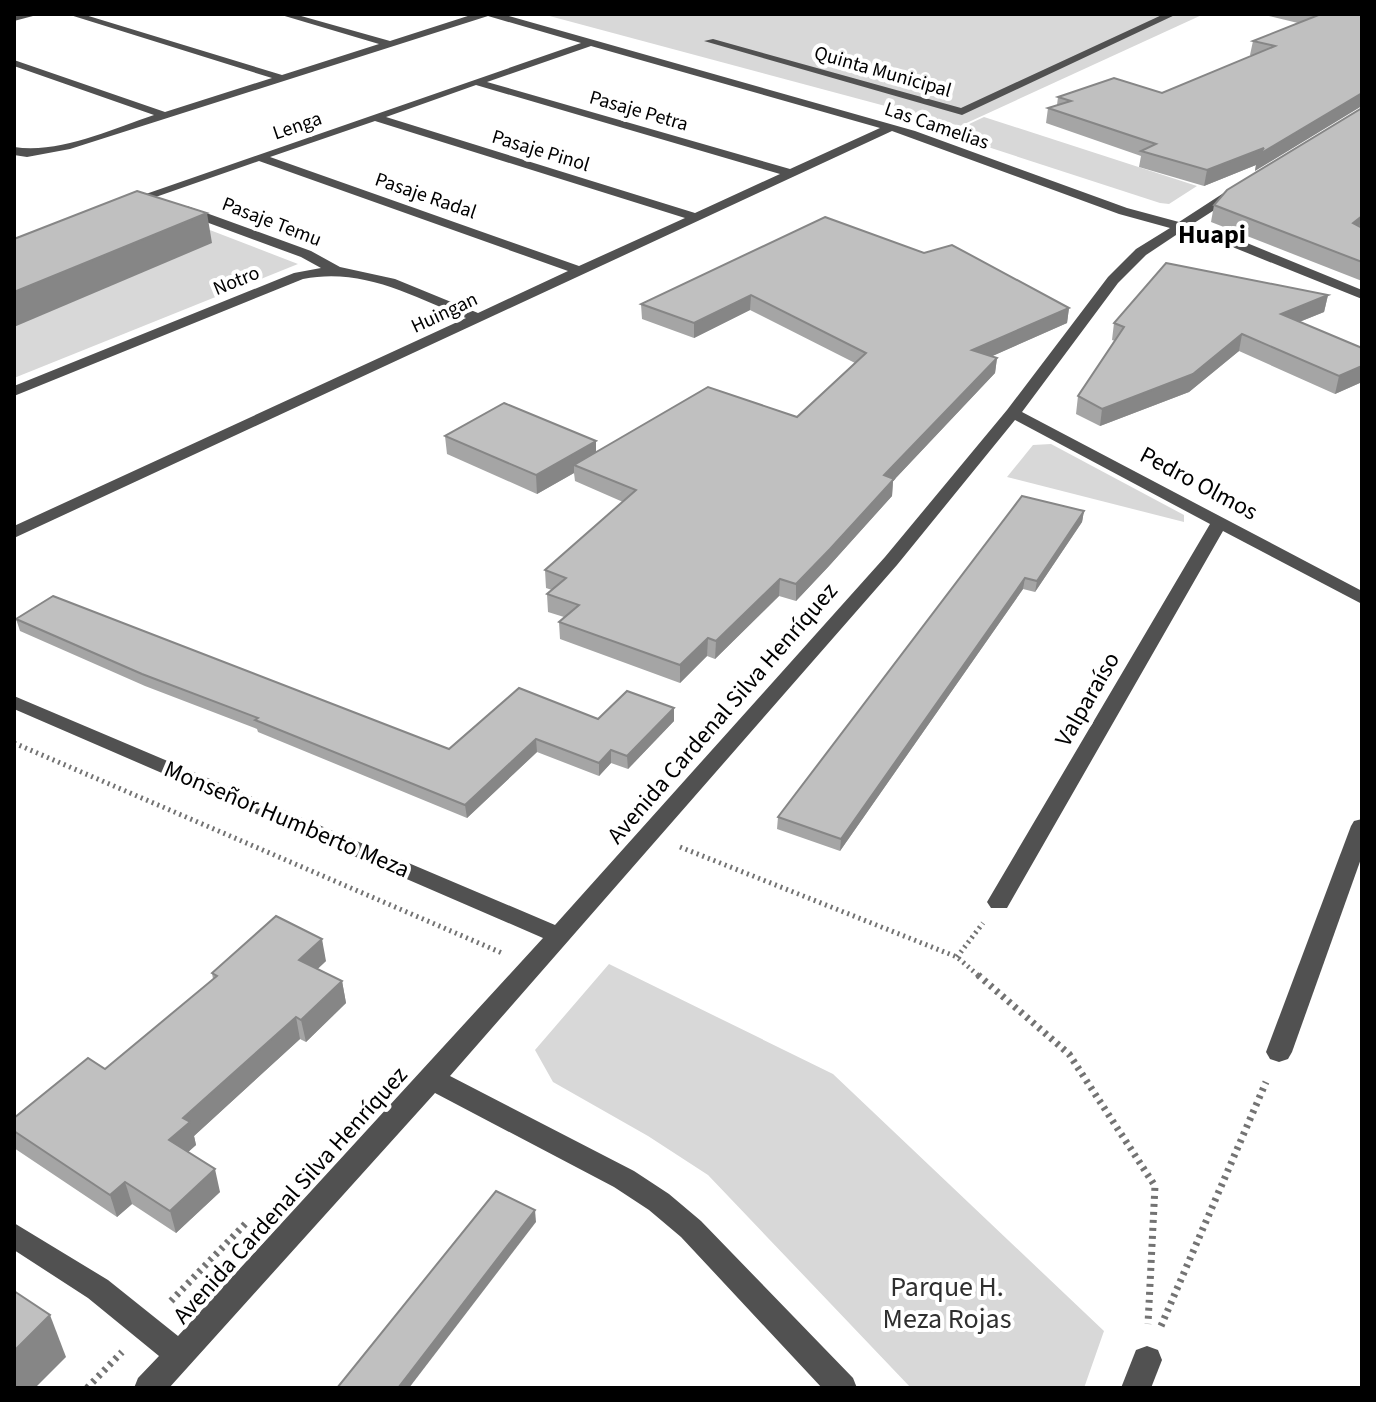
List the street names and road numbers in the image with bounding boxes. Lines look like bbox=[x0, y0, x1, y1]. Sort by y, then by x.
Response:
street label: Quinta Municipal bbox=[811, 39, 955, 105]
street label: Pasaje Petra bbox=[586, 83, 691, 138]
street label: Las Camelias bbox=[881, 95, 993, 157]
street label: Lenga bbox=[269, 105, 326, 147]
street label: Pasaje Pinol bbox=[488, 123, 593, 179]
street label: Pasaje Radal bbox=[371, 166, 480, 226]
street label: Pasaje Temu bbox=[218, 190, 326, 254]
street label: Notro bbox=[209, 259, 264, 303]
street label: Huingan bbox=[407, 285, 482, 341]
street label: Pedro Olmos bbox=[1134, 438, 1264, 529]
street label: Avenida Cardenal Silva Henríquez bbox=[599, 575, 846, 852]
street label: Valparaíso bbox=[1046, 645, 1129, 753]
street label: Monseñor Humberto Meza bbox=[159, 752, 415, 887]
street label: Avenida Cardenal Silva Henríquez bbox=[165, 1059, 416, 1332]

